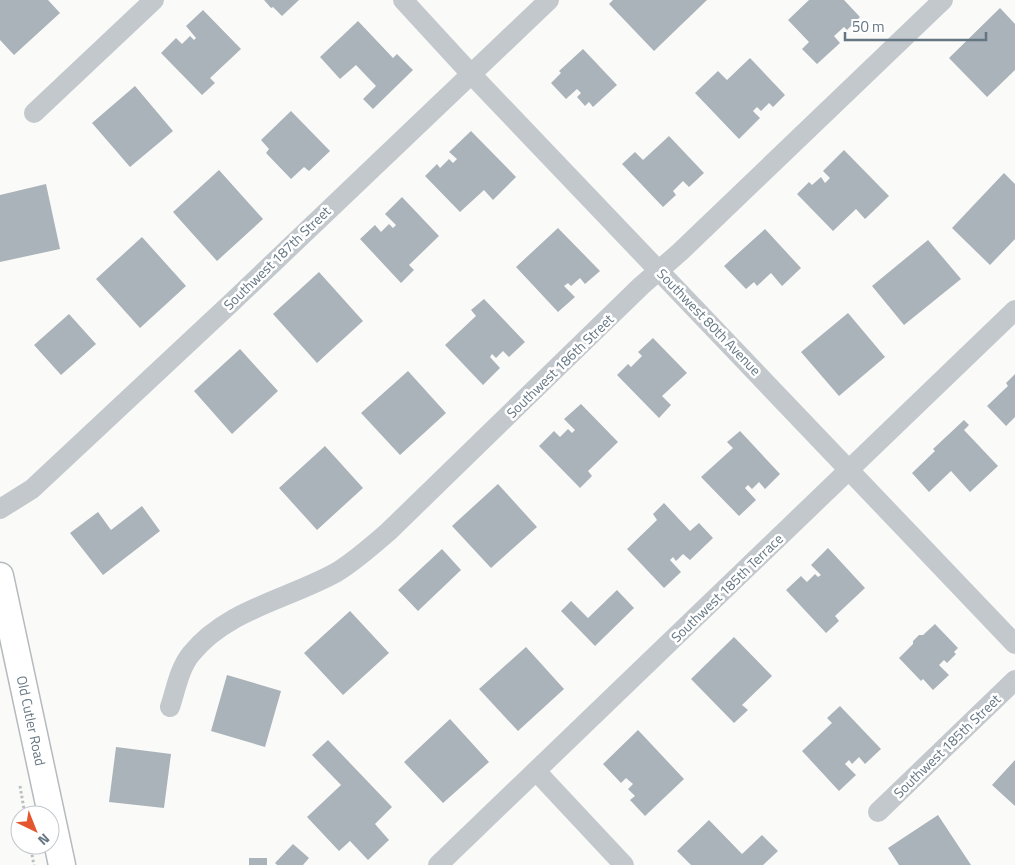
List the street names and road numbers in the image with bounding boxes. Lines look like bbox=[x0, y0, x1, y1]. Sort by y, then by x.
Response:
street label: Southwest 187th Street bbox=[218, 201, 335, 315]
street label: Southwest 80th Avenue bbox=[653, 263, 766, 380]
street label: Southwest 186th Street bbox=[501, 309, 618, 423]
street label: Southwest 185th Terrace bbox=[666, 528, 788, 647]
street label: Old Cutler Road bbox=[12, 674, 51, 767]
street label: Southwest 185th Street bbox=[888, 689, 1005, 803]

